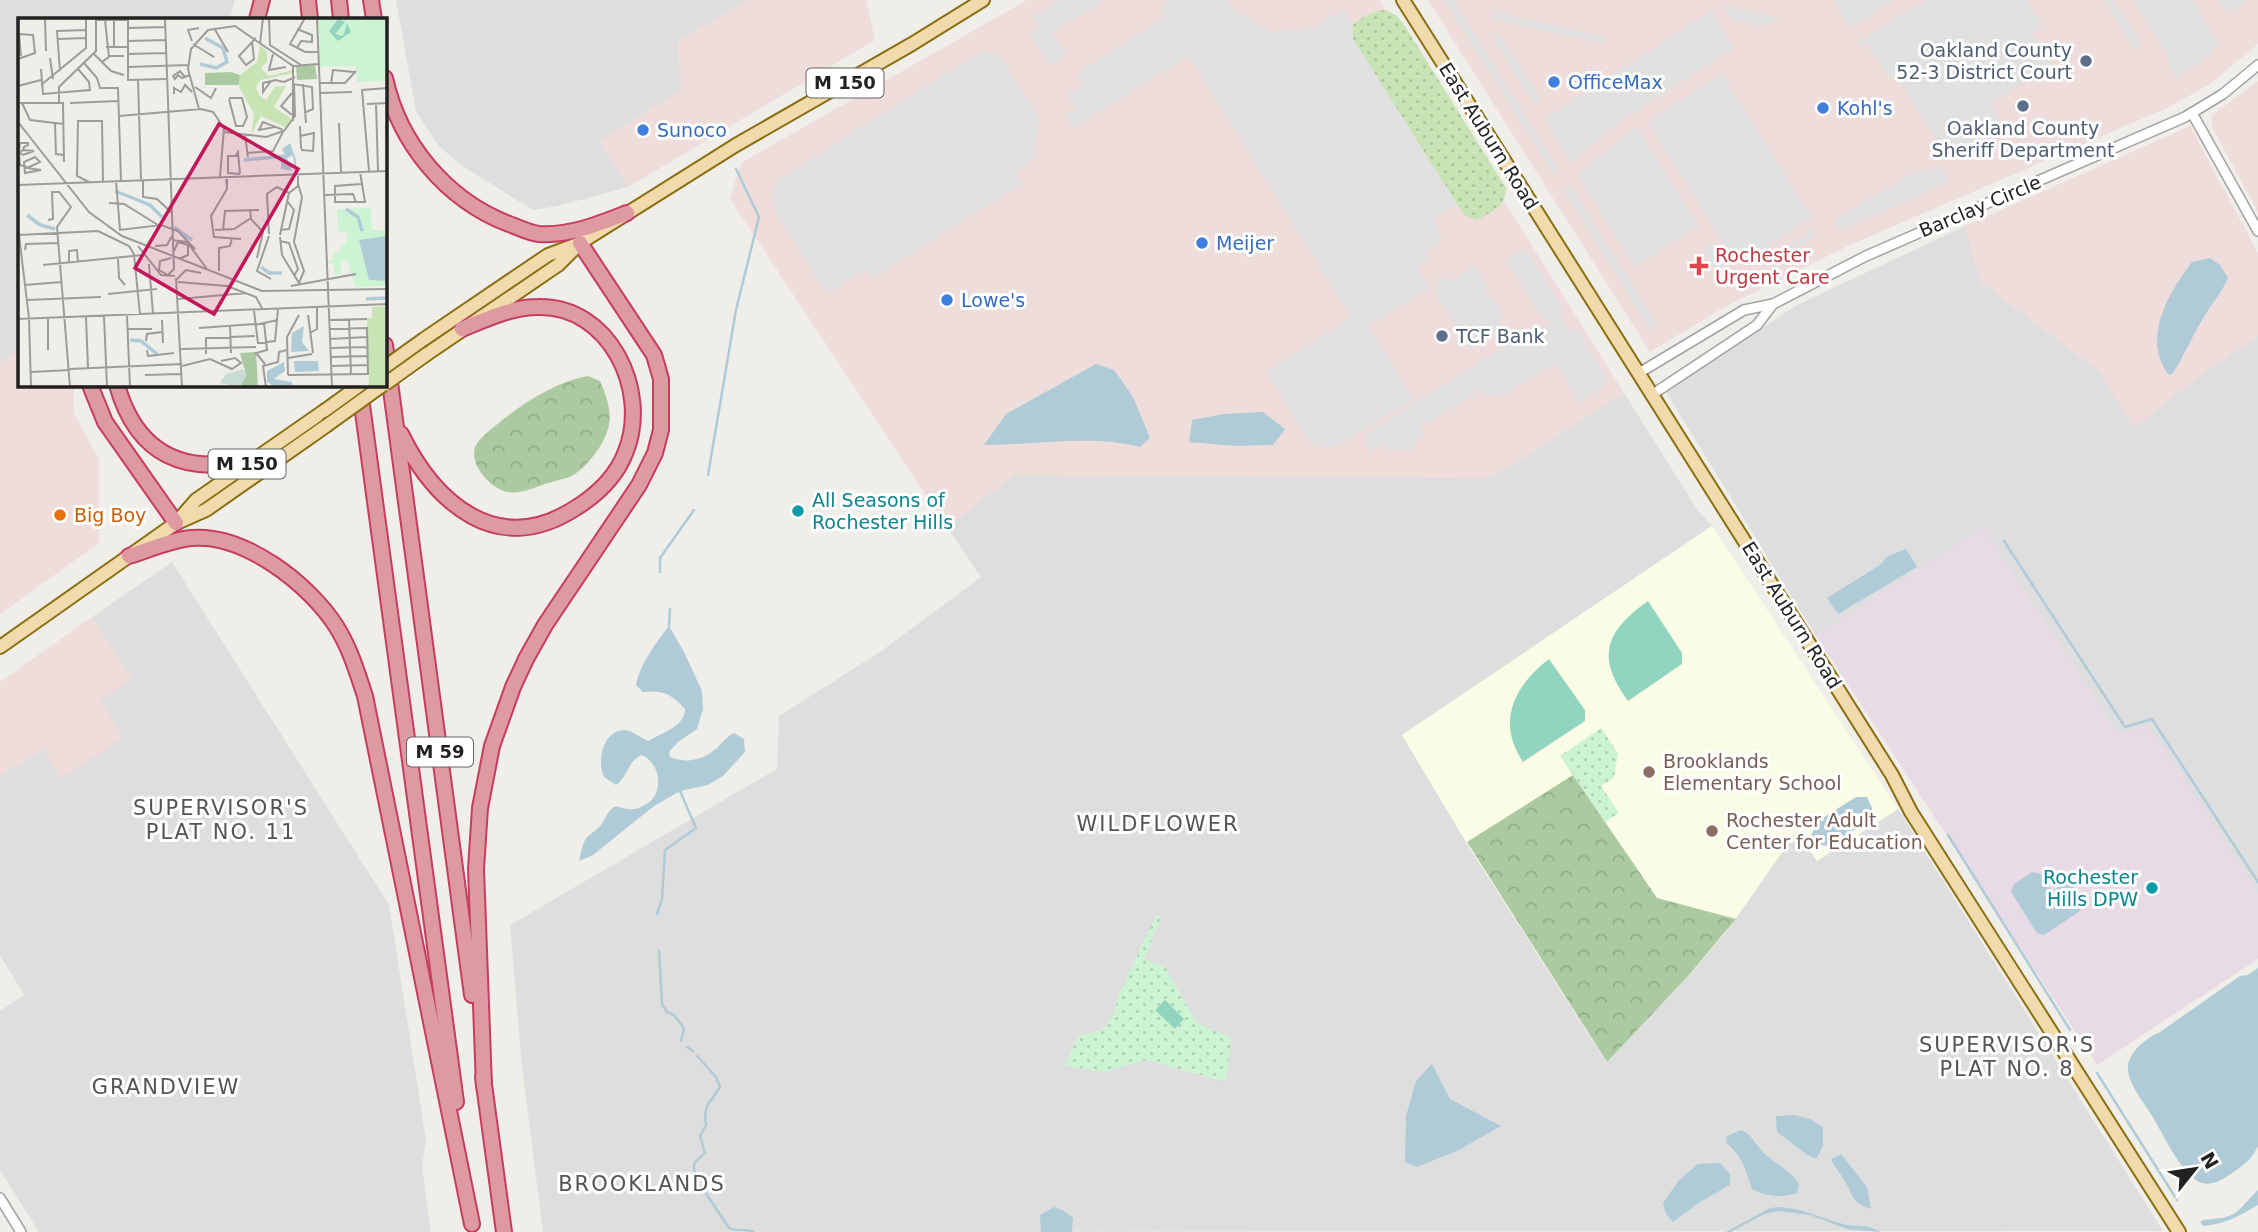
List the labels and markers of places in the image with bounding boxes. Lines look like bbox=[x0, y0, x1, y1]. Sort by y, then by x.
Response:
place label: Oakland County 52-3 District Court bbox=[1896, 39, 2072, 83]
marker: Oakland County 52-3 District Court bbox=[2078, 53, 2094, 69]
place label: OfficeMax bbox=[1568, 71, 1663, 93]
marker: OfficeMax bbox=[1546, 74, 1562, 90]
place label: Kohl's bbox=[1837, 97, 1893, 119]
marker: Oakland County Sheriff Department bbox=[2015, 98, 2031, 114]
marker: Kohl's bbox=[1815, 100, 1831, 116]
place label: Oakland County Sheriff Department bbox=[1932, 117, 2115, 161]
place label: Sunoco bbox=[657, 119, 727, 141]
marker: Sunoco bbox=[635, 122, 651, 138]
place label: Meijer bbox=[1216, 232, 1274, 254]
marker: Meijer bbox=[1194, 235, 1210, 251]
place label: Rochester Urgent Care bbox=[1715, 244, 1830, 288]
marker: Rochester Urgent Care bbox=[1689, 256, 1709, 276]
place label: Lowe's bbox=[961, 289, 1025, 311]
marker: Lowe's bbox=[939, 292, 955, 308]
place label: TCF Bank bbox=[1455, 325, 1544, 347]
marker: TCF Bank bbox=[1434, 328, 1450, 344]
place label: All Seasons of Rochester Hills bbox=[812, 489, 953, 533]
marker: All Seasons of Rochester Hills bbox=[790, 503, 806, 519]
place label: Big Boy bbox=[74, 504, 146, 526]
marker: Big Boy bbox=[52, 507, 68, 523]
place label: Brooklands Elementary School bbox=[1663, 750, 1841, 794]
marker: Brooklands Elementary School bbox=[1641, 764, 1657, 780]
place label: Rochester Adult Center for Education bbox=[1726, 809, 1923, 853]
marker: Rochester Adult Center for Education bbox=[1704, 823, 1720, 839]
place label: Rochester Hills DPW bbox=[2043, 866, 2138, 910]
marker: Rochester Hills DPW bbox=[2144, 880, 2160, 896]

